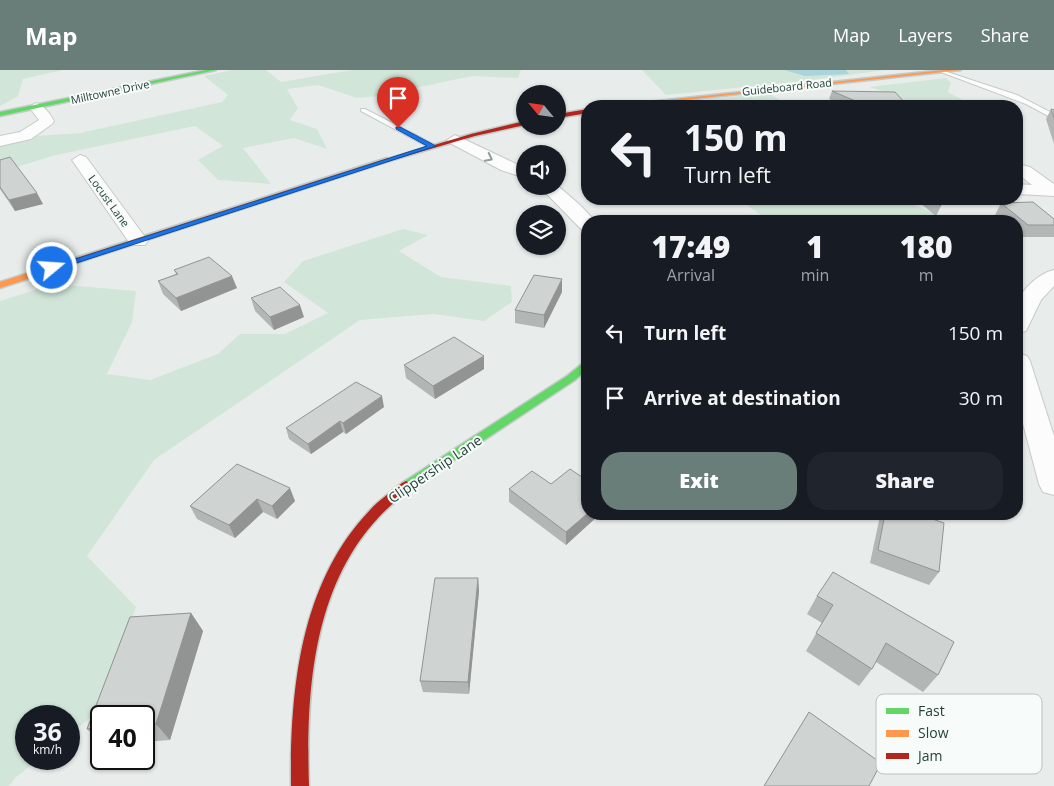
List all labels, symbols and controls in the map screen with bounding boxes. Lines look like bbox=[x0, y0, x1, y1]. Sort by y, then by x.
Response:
text: Map bbox=[25, 19, 77, 52]
text: Map bbox=[833, 23, 870, 47]
text: Layers bbox=[898, 23, 953, 47]
text: Share bbox=[981, 23, 1029, 47]
street label: Guideboard Road bbox=[741, 74, 833, 99]
street label: Milltowne Drive bbox=[69, 76, 151, 107]
pin bbox=[377, 77, 419, 128]
icon: arrive bbox=[384, 84, 412, 112]
north arrow bbox=[516, 85, 566, 135]
map controls bbox=[516, 85, 566, 255]
text: 150 m bbox=[684, 114, 788, 161]
icon: left bbox=[601, 120, 666, 185]
button: sound bbox=[516, 145, 566, 195]
one-way arrow bbox=[484, 152, 493, 162]
text: Turn left bbox=[684, 159, 771, 189]
street label: Locust Lane bbox=[85, 172, 133, 230]
button: layers bbox=[516, 205, 566, 255]
text: 17:49 bbox=[651, 226, 730, 267]
text: 1 bbox=[806, 226, 824, 267]
text: 180 bbox=[900, 226, 953, 267]
position arrow bbox=[25, 241, 77, 293]
text: Arrival bbox=[667, 264, 715, 286]
text: min bbox=[801, 264, 829, 286]
text: m bbox=[919, 264, 934, 286]
icon: left bbox=[601, 319, 629, 347]
text: Turn left bbox=[644, 320, 726, 346]
text: 150 m bbox=[948, 320, 1003, 346]
icon: arrive bbox=[601, 384, 629, 412]
text: Arrive at destination bbox=[644, 385, 841, 411]
text: 30 m bbox=[959, 385, 1003, 411]
street label: Clippership Lane bbox=[384, 430, 485, 507]
button: Exit bbox=[601, 452, 797, 510]
button: Share bbox=[807, 452, 1003, 510]
legend bbox=[876, 694, 1042, 774]
text: Fast bbox=[918, 701, 945, 720]
speed limit sign: 40 bbox=[90, 705, 155, 770]
text: 36 bbox=[33, 714, 62, 748]
text: Slow bbox=[918, 723, 949, 742]
text: km/h bbox=[33, 741, 62, 758]
text: Jam bbox=[916, 746, 943, 765]

